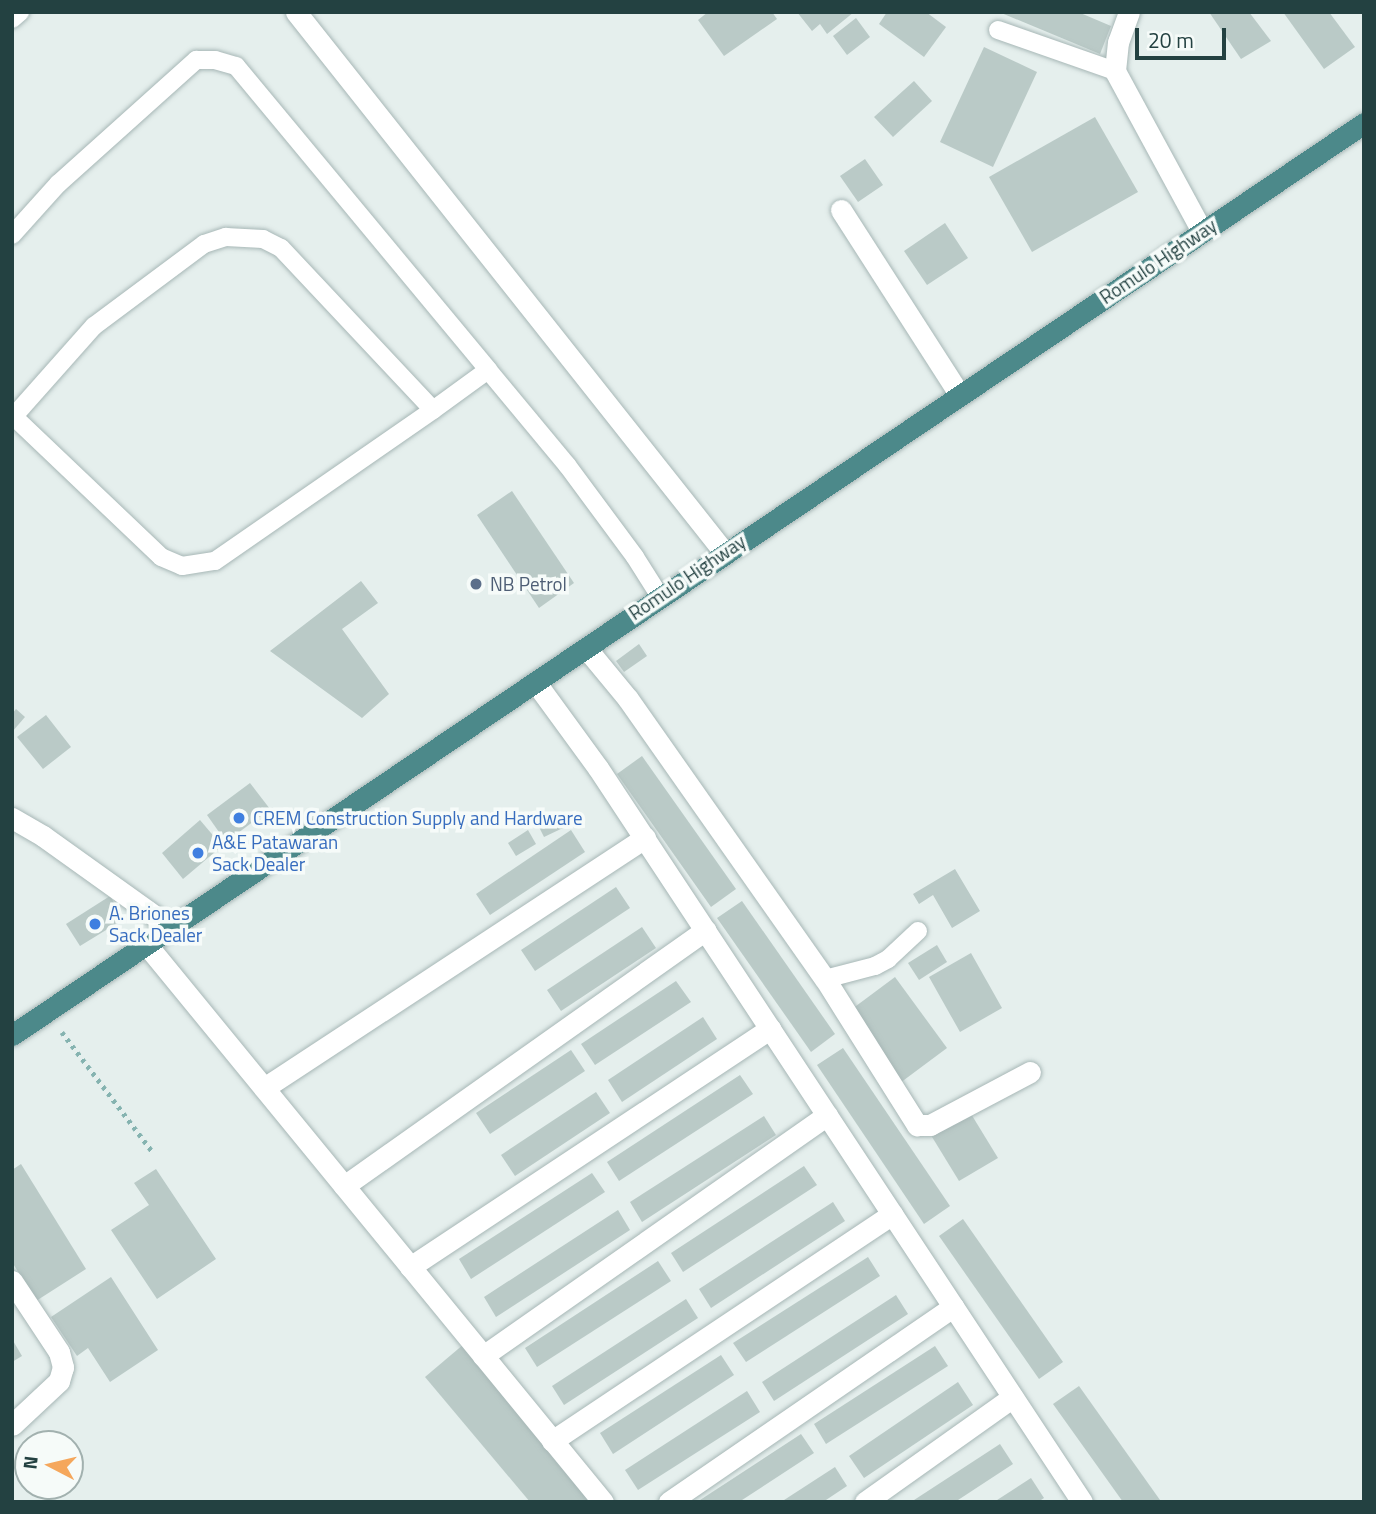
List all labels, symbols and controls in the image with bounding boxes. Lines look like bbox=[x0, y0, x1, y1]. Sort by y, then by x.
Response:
scale bar bbox=[1138, 14, 1229, 58]
text: 20 m bbox=[1148, 24, 1194, 56]
street label: Romulo Highway bbox=[1095, 214, 1221, 308]
street label: Romulo Highway bbox=[624, 530, 750, 624]
place label: NB Petrol bbox=[490, 573, 567, 595]
marker: NB Petrol bbox=[468, 576, 484, 592]
place label: CREM Construction Supply and Hardware bbox=[253, 807, 582, 829]
marker: CREM Construction Supply and Hardware bbox=[231, 810, 247, 826]
place label: A&E Patawaran Sack Dealer bbox=[212, 831, 338, 875]
marker: A&E Patawaran Sack Dealer bbox=[190, 845, 206, 861]
place label: A. Briones Sack Dealer bbox=[109, 902, 202, 946]
marker: A. Briones Sack Dealer bbox=[87, 916, 103, 932]
north arrow bbox=[14, 1430, 84, 1500]
text: N bbox=[14, 1454, 45, 1471]

